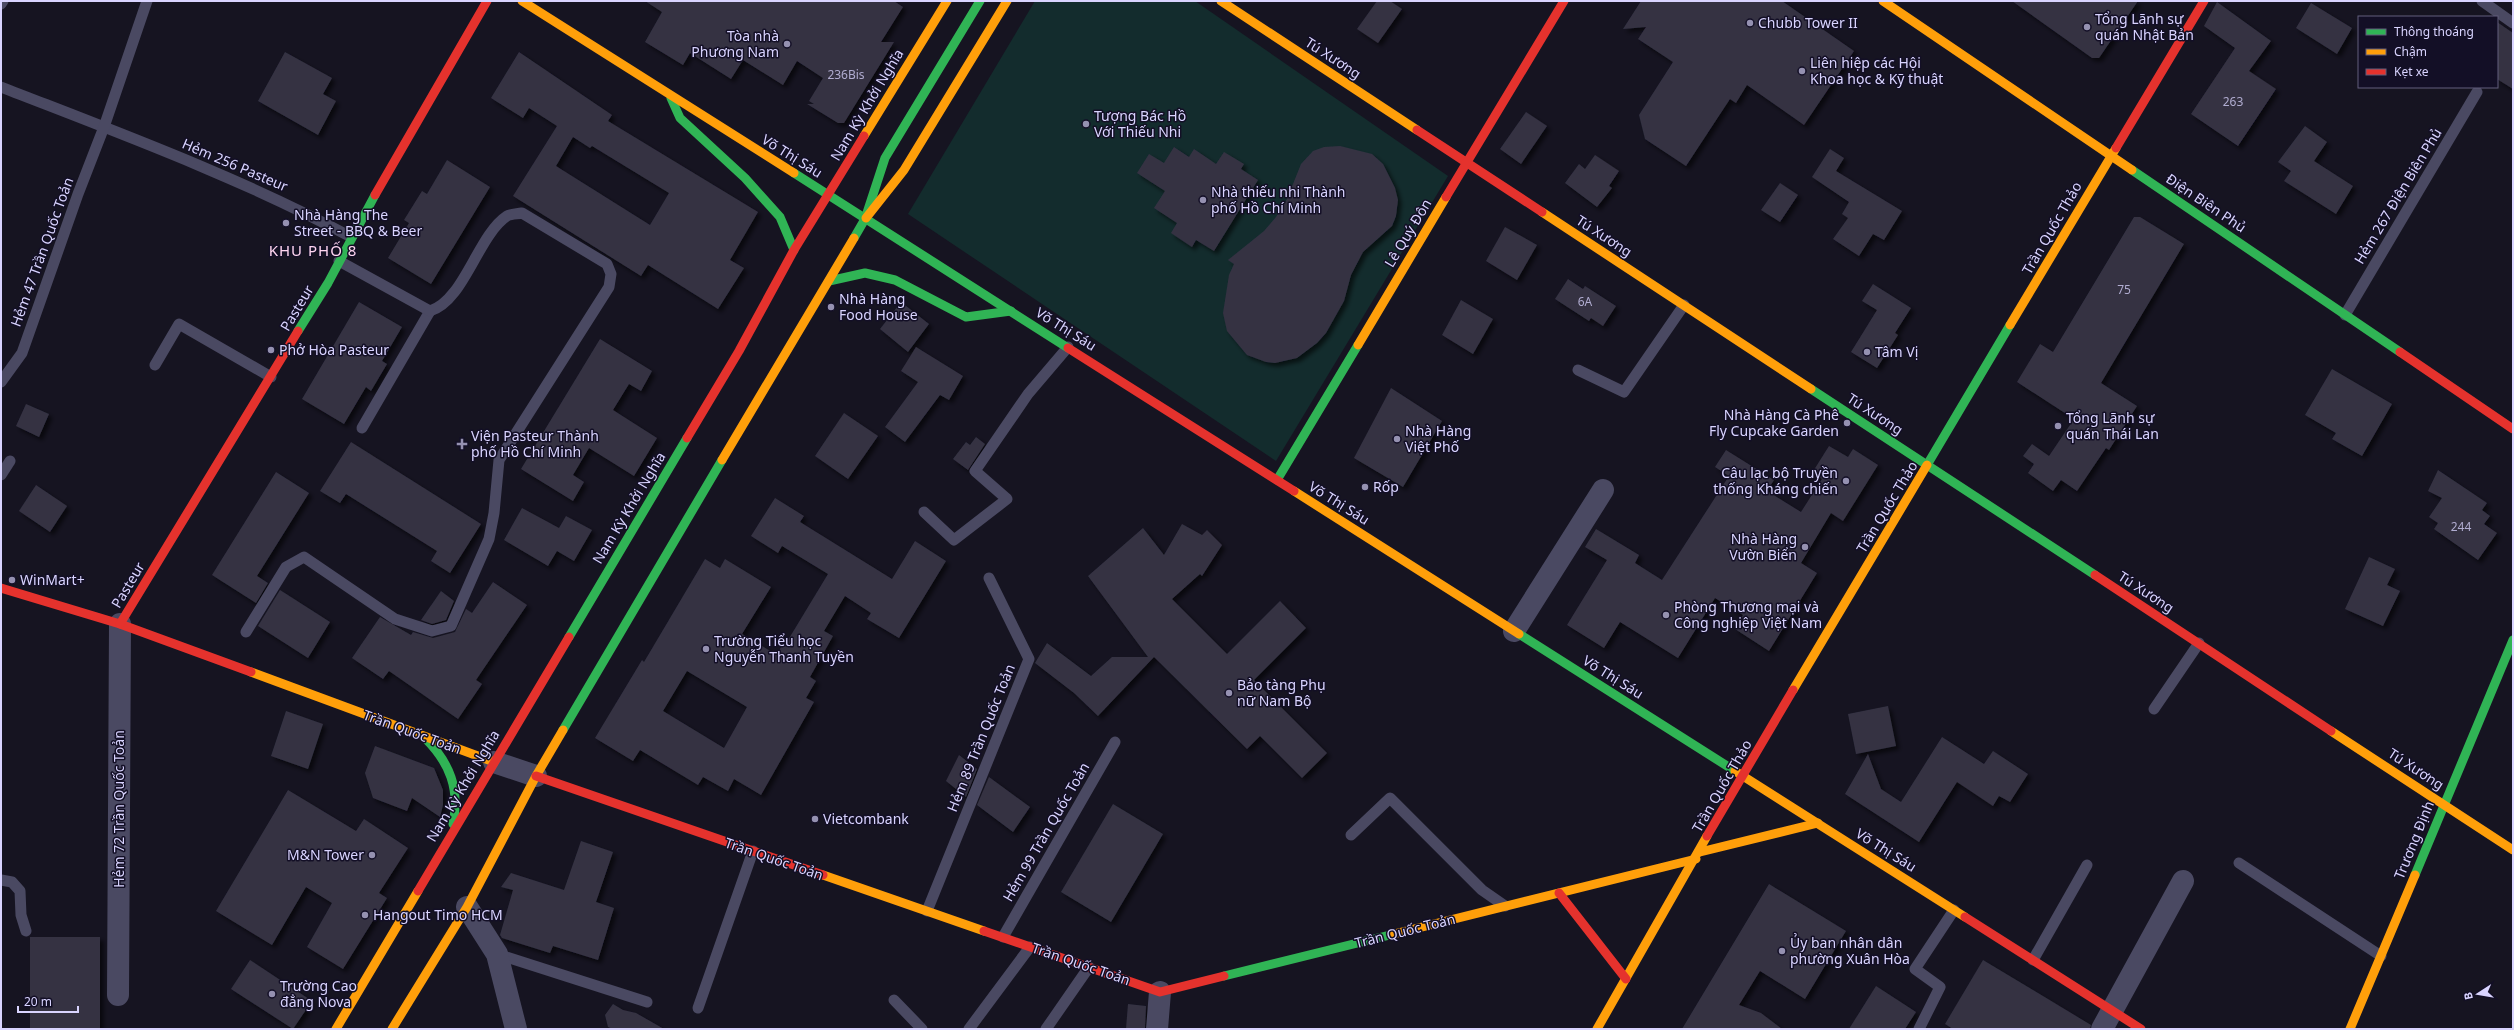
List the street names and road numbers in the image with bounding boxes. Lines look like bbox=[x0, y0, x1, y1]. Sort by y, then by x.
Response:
street label: Tú Xương bbox=[1302, 32, 1365, 83]
street label: Nam Kỳ Khởi Nghĩa bbox=[826, 45, 907, 164]
street label: Hẻm 267 Điện Biên Phủ bbox=[2349, 124, 2446, 267]
street label: Võ Thị Sáu bbox=[758, 129, 826, 182]
street label: Hẻm 256 Pasteur bbox=[179, 134, 291, 195]
street label: Điện Biên Phủ bbox=[2163, 169, 2250, 236]
street label: Hẻm 47 Trần Quốc Toản bbox=[6, 175, 77, 329]
street label: Trần Quốc Thảo bbox=[2017, 178, 2086, 277]
street label: Lê Quý Đôn bbox=[1380, 195, 1435, 270]
street label: Tú Xương bbox=[1573, 210, 1636, 261]
street label: Pasteur bbox=[275, 281, 318, 334]
street label: Võ Thị Sáu bbox=[1032, 302, 1100, 355]
street label: Tú Xương bbox=[1844, 388, 1907, 439]
street label: Nam Kỳ Khởi Nghĩa bbox=[588, 448, 669, 567]
street label: Trần Quốc Thảo bbox=[1852, 457, 1921, 556]
street label: Võ Thị Sáu bbox=[1305, 476, 1373, 529]
street label: Pasteur bbox=[106, 558, 149, 611]
street label: Tú Xương bbox=[2115, 566, 2178, 617]
street label: Võ Thị Sáu bbox=[1579, 650, 1647, 703]
street label: Hẻm 89 Trần Quốc Toản bbox=[942, 661, 1019, 814]
street label: Trần Quốc Toản bbox=[361, 705, 464, 758]
street label: Nam Kỳ Khởi Nghĩa bbox=[422, 726, 503, 845]
street label: Hẻm 72 Trần Quốc Toản bbox=[109, 730, 128, 888]
street label: Trần Quốc Thảo bbox=[1687, 736, 1756, 835]
street label: Tú Xương bbox=[2385, 743, 2448, 794]
street label: Hẻm 99 Trần Quốc Toản bbox=[998, 759, 1093, 905]
street label: Trương Định bbox=[2389, 798, 2438, 882]
street label: Võ Thị Sáu bbox=[1852, 823, 1920, 876]
street label: Trần Quốc Toản bbox=[722, 833, 826, 884]
street label: Trần Quốc Toản bbox=[1353, 909, 1457, 952]
street label: Trần Quốc Toản bbox=[1029, 938, 1133, 989]

